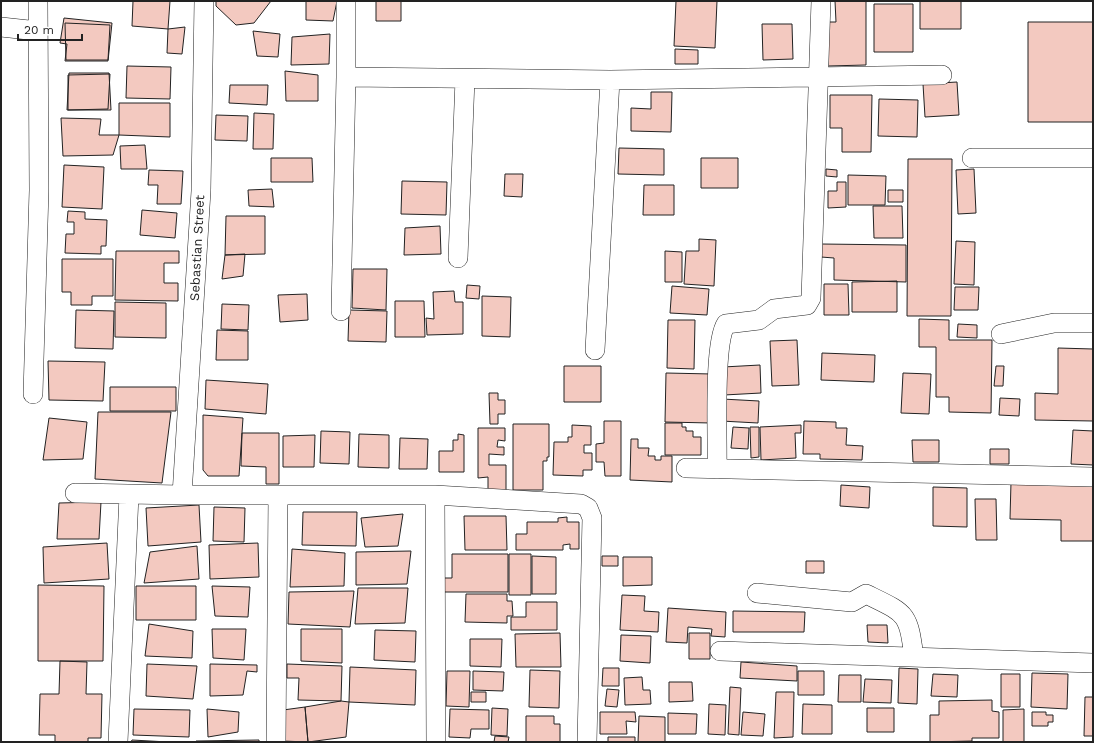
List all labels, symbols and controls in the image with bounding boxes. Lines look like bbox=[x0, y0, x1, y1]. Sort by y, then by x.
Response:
scale bar bbox=[18, 16, 82, 42]
text: 20 m bbox=[24, 23, 54, 37]
street label: Sebastian Street bbox=[187, 194, 207, 301]

